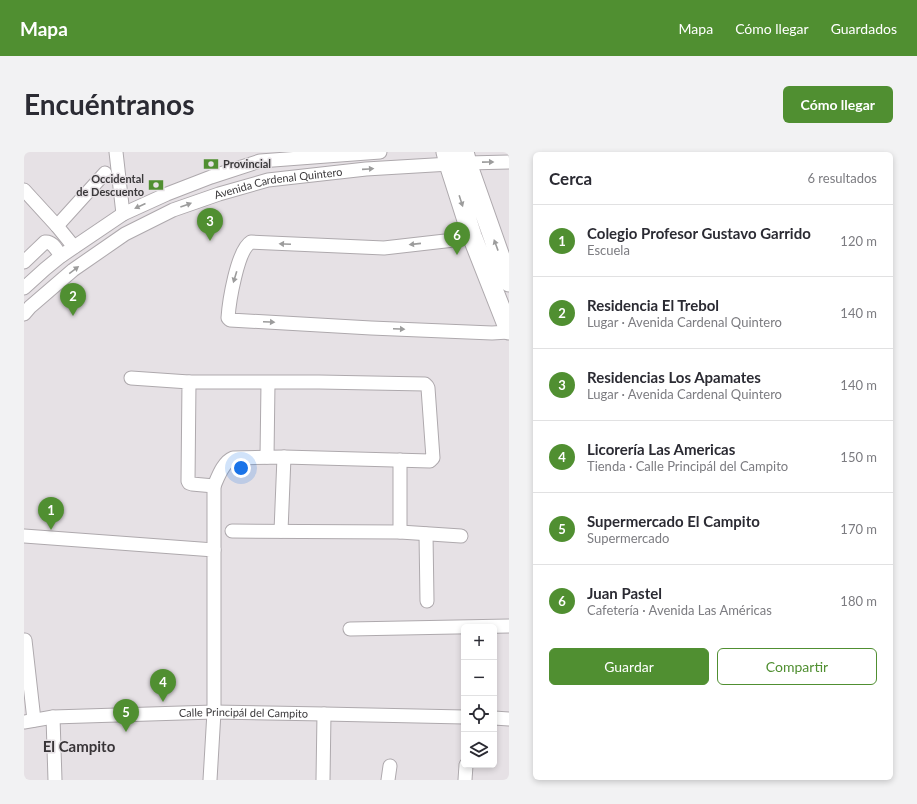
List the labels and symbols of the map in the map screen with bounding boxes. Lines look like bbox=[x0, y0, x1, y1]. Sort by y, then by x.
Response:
bank icon: Provincial bbox=[202, 155, 220, 173]
place label: Provincial bbox=[223, 157, 271, 170]
one-way arrow bbox=[482, 159, 495, 165]
street label: Avenida Cardenal Quintero bbox=[212, 165, 343, 201]
one-way arrow bbox=[362, 165, 374, 172]
place label: Occidental de Descuento bbox=[76, 172, 144, 198]
bank icon: Occidental de Descuento bbox=[147, 176, 165, 194]
one-way arrow bbox=[458, 196, 464, 208]
one-way arrow bbox=[181, 202, 193, 208]
one-way arrow bbox=[133, 204, 145, 210]
pin: 3 bbox=[197, 208, 223, 241]
pin: 6 bbox=[444, 222, 470, 255]
one-way arrow bbox=[493, 239, 499, 251]
one-way arrow bbox=[278, 241, 291, 247]
one-way arrow bbox=[409, 241, 421, 248]
one-way arrow bbox=[69, 266, 80, 274]
one-way arrow bbox=[232, 272, 238, 284]
pin: 2 bbox=[60, 283, 86, 316]
one-way arrow bbox=[263, 319, 275, 326]
one-way arrow bbox=[393, 326, 405, 333]
your location bbox=[231, 458, 251, 478]
pin: 1 bbox=[38, 497, 64, 530]
pin: 4 bbox=[150, 669, 176, 702]
pin: 5 bbox=[113, 699, 139, 732]
street label: Calle Principál del Campito bbox=[179, 705, 308, 720]
district label: El Campito bbox=[43, 737, 116, 755]

